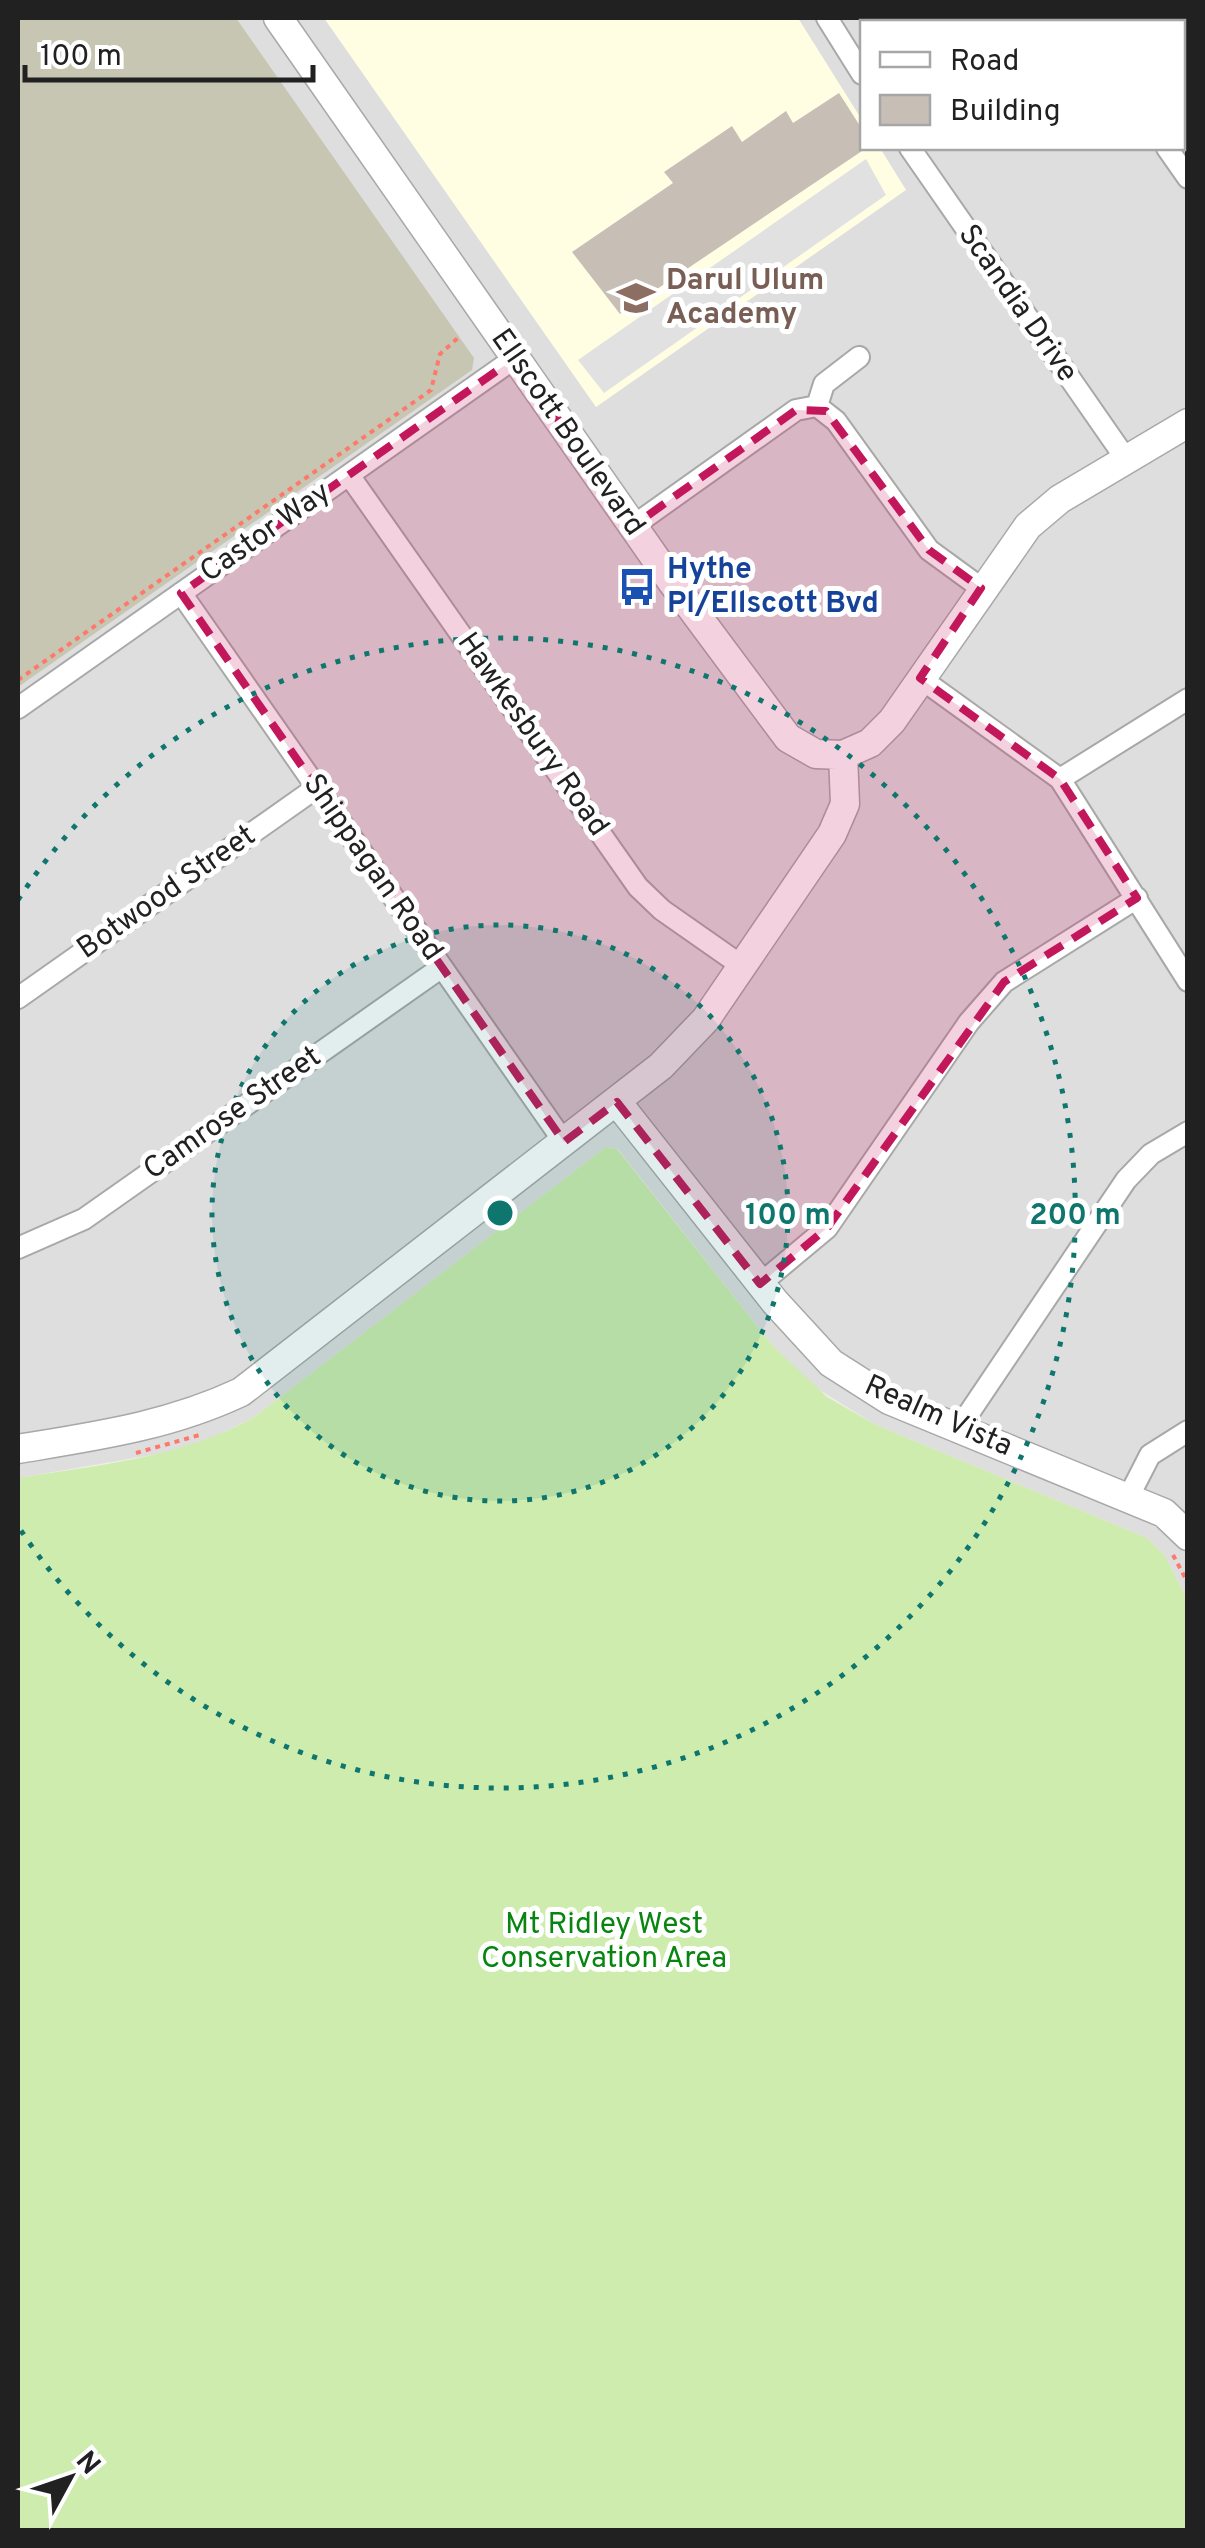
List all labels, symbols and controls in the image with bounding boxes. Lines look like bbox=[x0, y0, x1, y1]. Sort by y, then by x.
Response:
scale bar bbox=[25, 20, 312, 82]
legend bbox=[860, 20, 1185, 150]
text: 100 m bbox=[40, 39, 122, 76]
text: Road bbox=[950, 44, 1019, 81]
text: Building bbox=[950, 94, 1061, 131]
street label: Scandia Drive bbox=[949, 218, 1085, 390]
place label: Darul Ulum Academy bbox=[666, 263, 824, 334]
school or university icon: Darul Ulum Academy bbox=[615, 277, 657, 319]
street label: Ellscott Boulevard bbox=[482, 322, 652, 544]
street label: Castor Way bbox=[194, 475, 338, 591]
place label: Hythe Pl/Ellscott Bvd bbox=[667, 552, 879, 623]
bus stop icon: Hythe Pl/Ellscott Bvd bbox=[616, 566, 658, 608]
street label: Hawkesbury Road bbox=[448, 626, 616, 844]
street label: Shippagan Road bbox=[294, 767, 450, 969]
street label: Botwood Street bbox=[71, 818, 263, 968]
street label: Camrose Street bbox=[137, 1039, 329, 1189]
centre of rings bbox=[482, 1195, 518, 1231]
text: 100 m bbox=[745, 1198, 831, 1235]
text: 200 m bbox=[1029, 1198, 1121, 1235]
street label: Realm Vista bbox=[858, 1368, 1018, 1466]
park label: Mt Ridley West Conservation Area bbox=[481, 1907, 727, 1978]
north arrow bbox=[20, 2428, 120, 2528]
text: N bbox=[67, 2445, 107, 2483]

